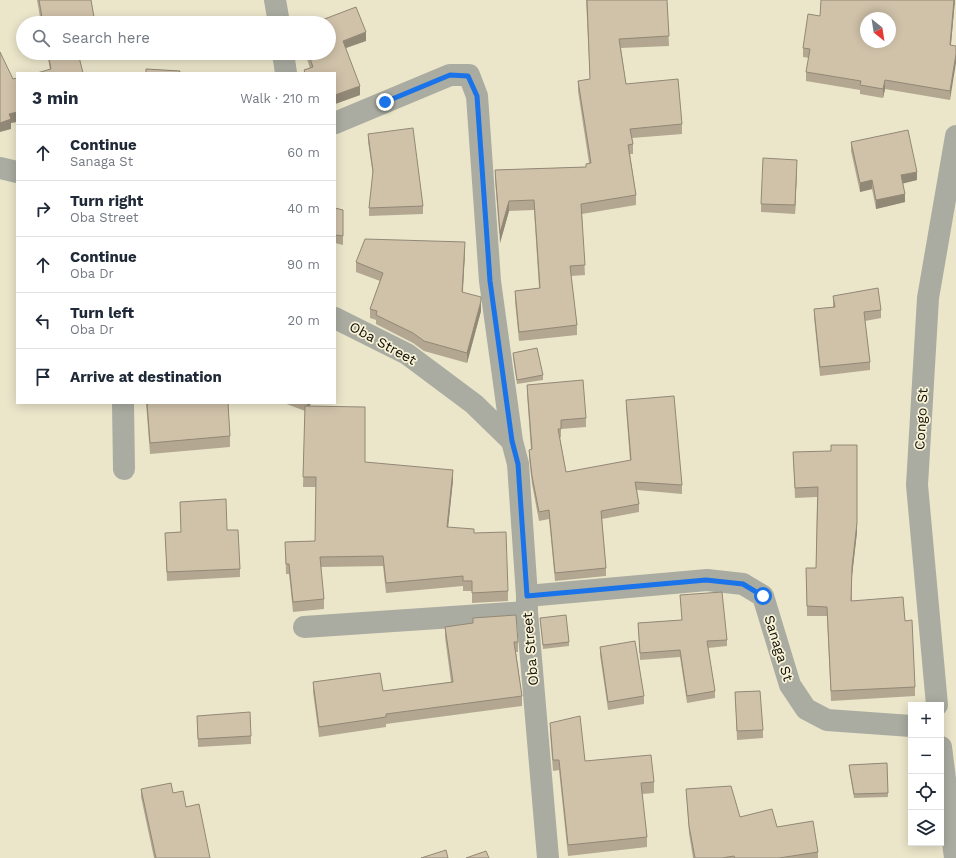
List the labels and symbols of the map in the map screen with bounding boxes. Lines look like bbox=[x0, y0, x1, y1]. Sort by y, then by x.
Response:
north arrow bbox=[860, 12, 896, 48]
route end bbox=[376, 93, 394, 111]
street label: Oba Street bbox=[347, 318, 419, 368]
street label: Congo St bbox=[911, 387, 931, 450]
route start bbox=[754, 587, 772, 605]
street label: Oba Street bbox=[519, 611, 541, 686]
street label: Sanaga St bbox=[761, 613, 797, 683]

